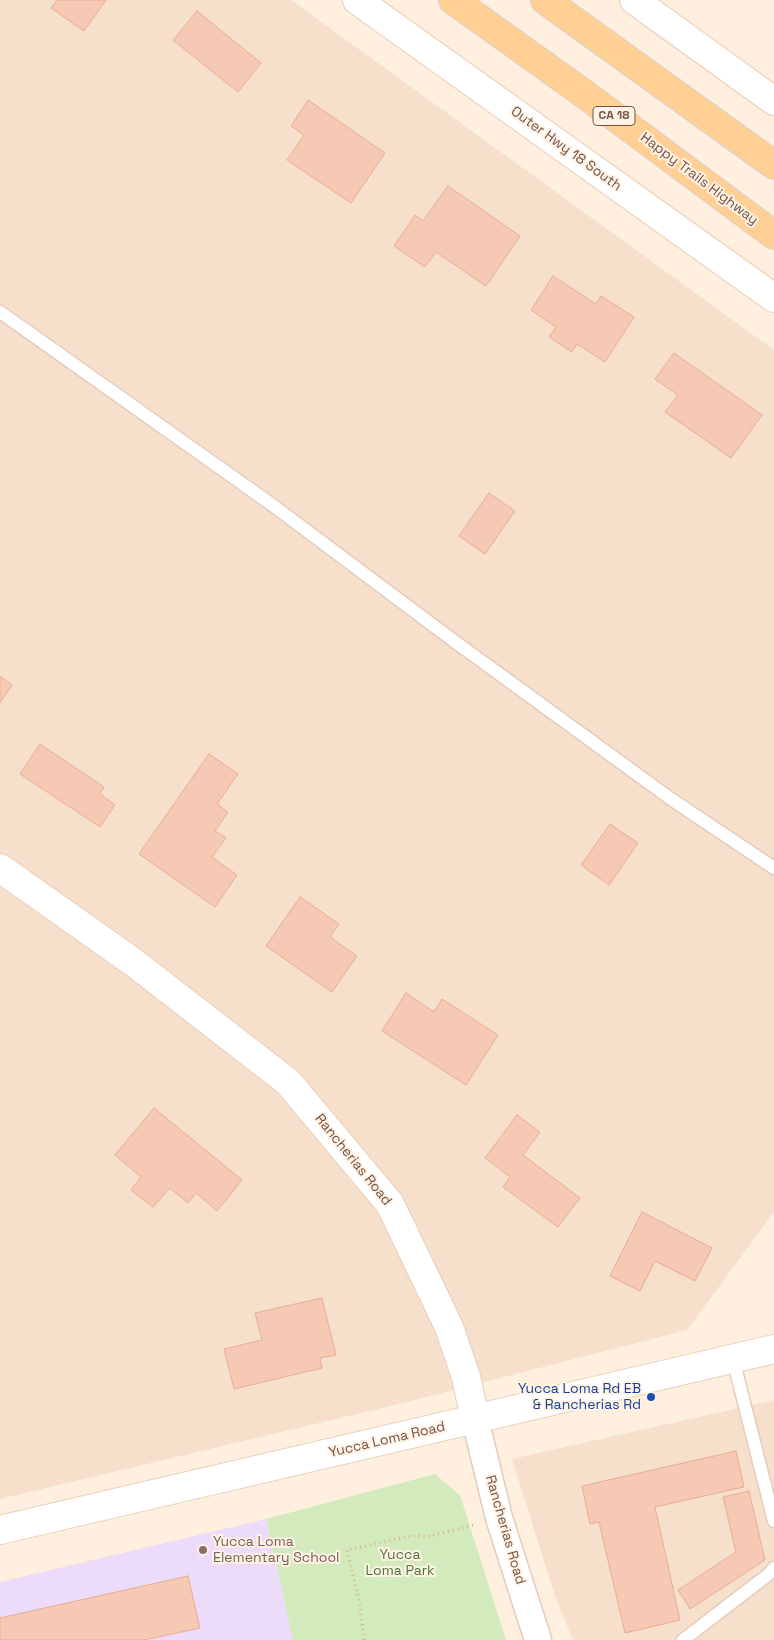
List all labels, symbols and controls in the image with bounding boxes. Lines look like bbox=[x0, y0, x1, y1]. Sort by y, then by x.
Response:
street label: Outer Hwy 18 South bbox=[507, 103, 625, 195]
road number: CA 18 bbox=[593, 106, 635, 125]
street label: Happy Trails Highway bbox=[637, 129, 761, 229]
street label: Rancherias Road bbox=[311, 1111, 395, 1209]
place label: Yucca Loma Rd EB & Rancherias Rd bbox=[518, 1381, 641, 1414]
marker: Yucca Loma Rd EB & Rancherias Rd bbox=[645, 1391, 657, 1403]
street label: Yucca Loma Road bbox=[327, 1418, 447, 1462]
street label: Rancherias Road bbox=[481, 1473, 529, 1587]
place label: Yucca Loma Elementary School bbox=[213, 1534, 339, 1566]
marker: Yucca Loma Elementary School bbox=[197, 1544, 209, 1556]
park label: Yucca Loma Park bbox=[365, 1547, 435, 1580]

